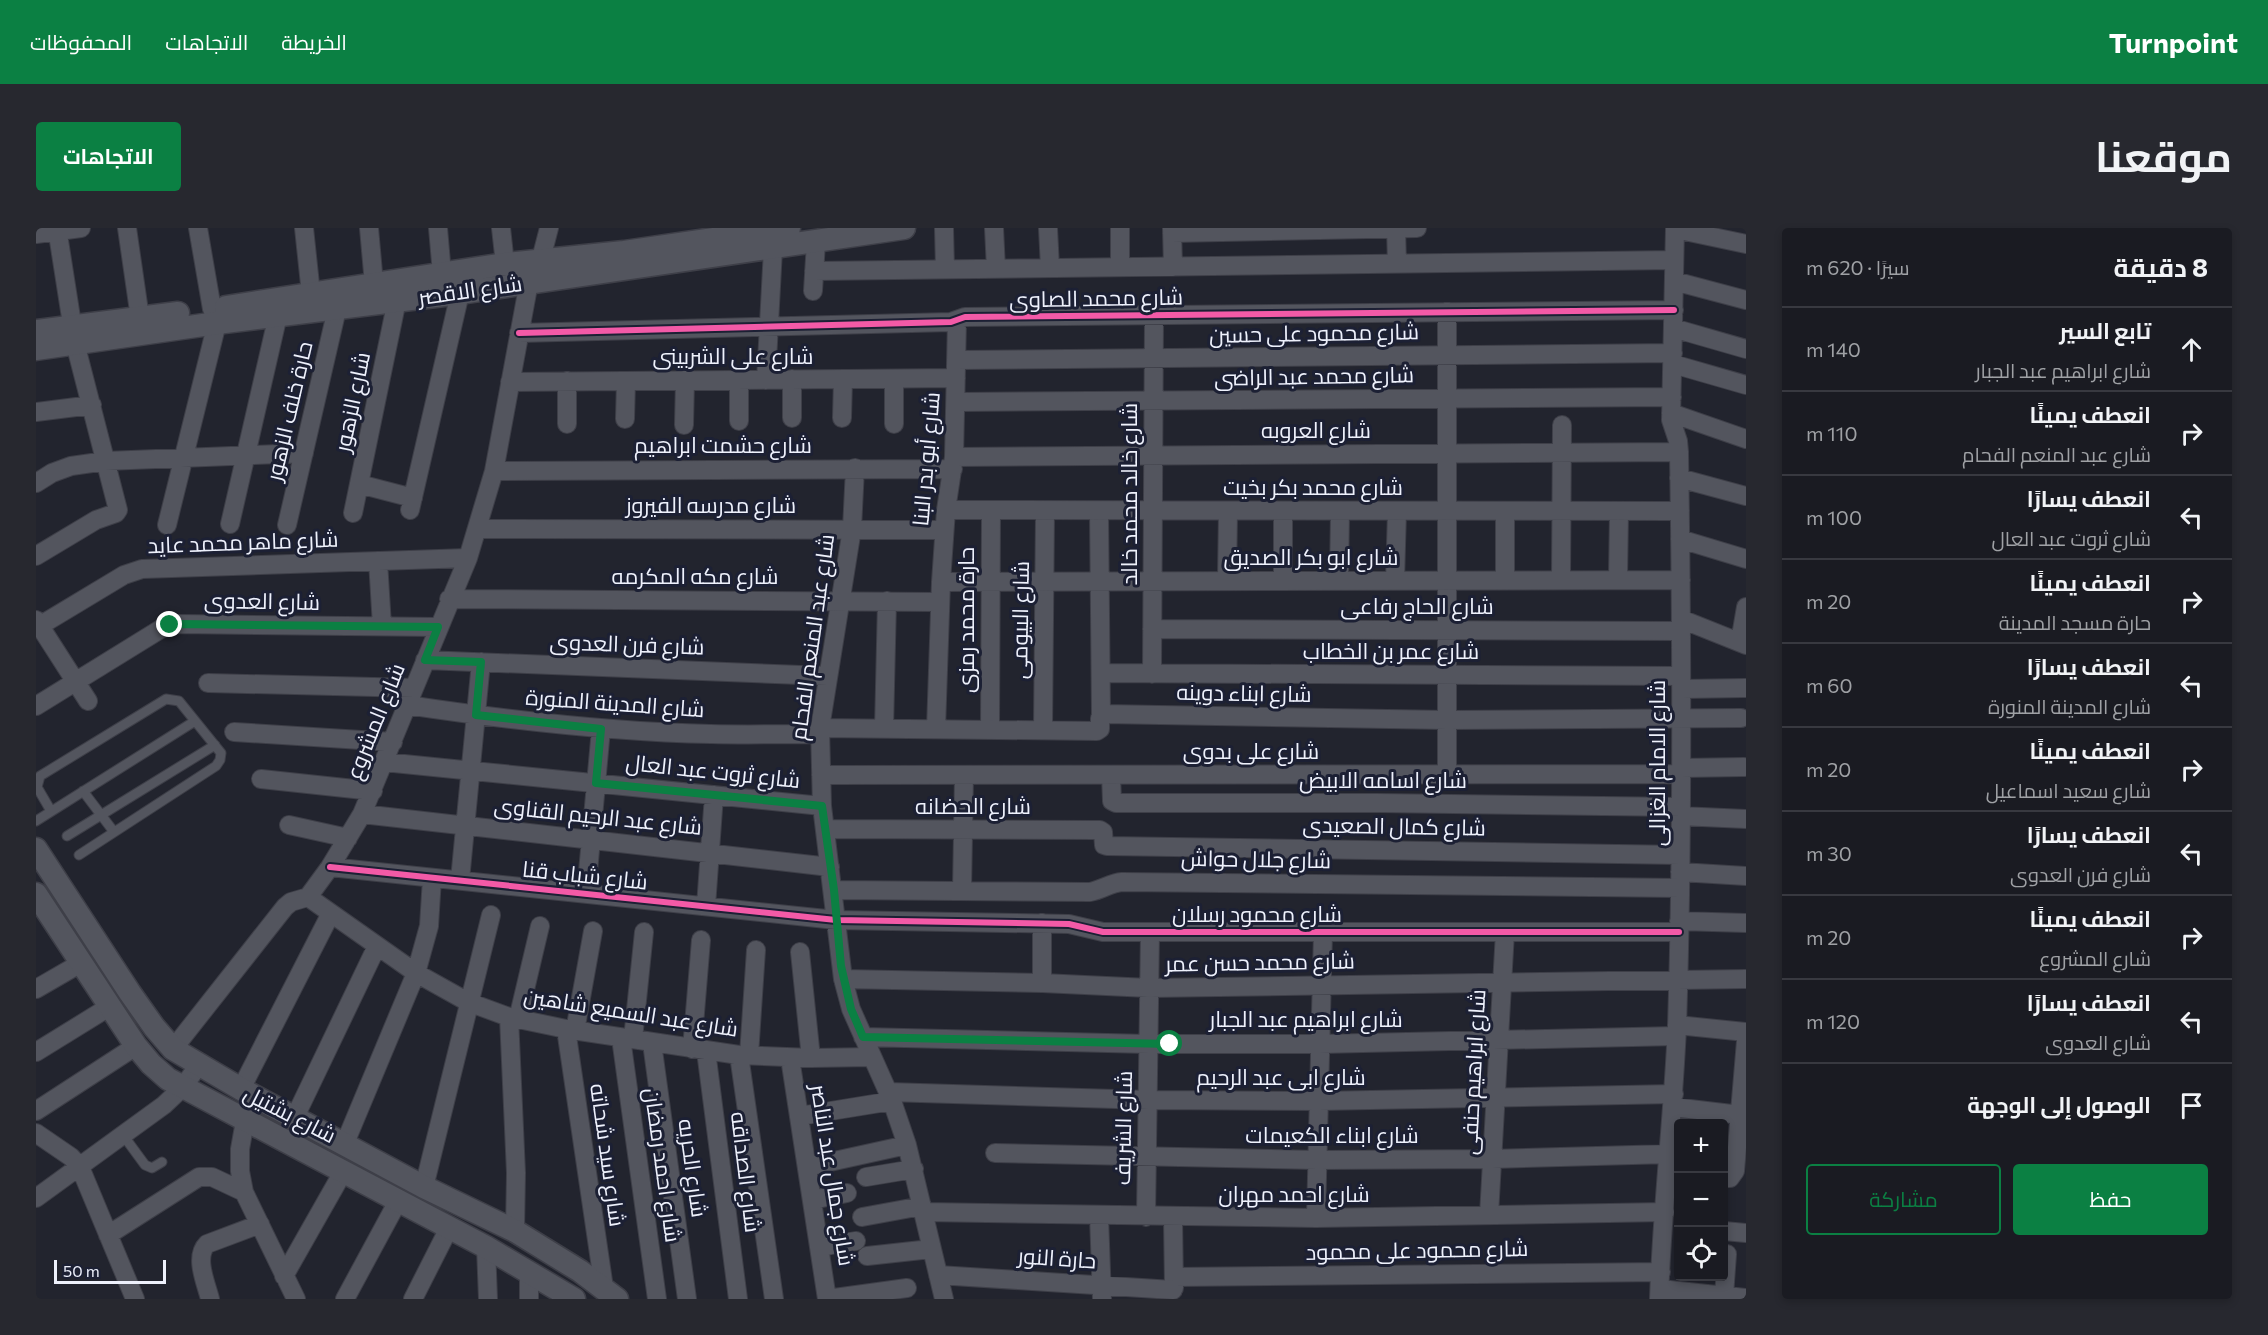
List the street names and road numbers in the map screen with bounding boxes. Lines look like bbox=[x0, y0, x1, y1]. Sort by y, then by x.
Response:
street label: شارع الاقصر bbox=[414, 269, 524, 312]
street label: شارع محمد الصاوى bbox=[1009, 282, 1183, 315]
street label: شارع محمود على حسين bbox=[1209, 317, 1419, 350]
street label: حارة خلف الزهور bbox=[259, 338, 318, 485]
street label: شارع على الشربينى bbox=[652, 342, 814, 371]
street label: شارع الزهور bbox=[327, 349, 377, 457]
street label: شارع محمد عبد الراضى bbox=[1214, 360, 1414, 393]
street label: شارع أبو بدر البنا bbox=[906, 391, 947, 527]
street label: شارع خالد محمد خالد bbox=[1115, 403, 1144, 585]
street label: شارع العروبه bbox=[1261, 416, 1371, 445]
street label: شارع حشمت ابراهيم bbox=[634, 431, 812, 461]
street label: شارع محمد بكر بخيت bbox=[1223, 473, 1403, 502]
street label: شارع مدرسه الفيروز bbox=[624, 491, 796, 520]
street label: شارع ماهر محمد عايد bbox=[147, 525, 339, 560]
street label: شارع عبد المنعم الفحام bbox=[784, 532, 842, 742]
street label: شارع ابو بكر الصديق bbox=[1224, 543, 1398, 572]
street label: حارة محمد رمزى bbox=[952, 547, 979, 693]
street label: شارع البيومى bbox=[1005, 561, 1036, 679]
street label: شارع مكه المكرمه bbox=[611, 562, 779, 591]
street label: شارع العدوى bbox=[204, 586, 320, 617]
street label: شارع الحاج رفاعى bbox=[1340, 592, 1494, 621]
street label: شارع فرن العدوى bbox=[549, 627, 705, 662]
street label: شارع عمر بن الخطاب bbox=[1303, 637, 1479, 666]
street label: شارع المشروع bbox=[339, 659, 412, 784]
street label: شارع ابناء دوينه bbox=[1176, 678, 1312, 709]
street label: شارع الامام الغزالى bbox=[1643, 680, 1673, 846]
street label: شارع المدينة المنورة bbox=[525, 683, 705, 724]
street label: شارع على بدوى bbox=[1183, 737, 1319, 766]
street label: شارع ثروت عبد العال bbox=[624, 748, 802, 795]
street label: شارع اسامه الابيض bbox=[1299, 766, 1467, 795]
street label: شارع عبد الرحيم القناوى bbox=[492, 791, 703, 843]
street label: شارع الحضانه bbox=[915, 792, 1031, 821]
street label: شارع كمال الصعيدى bbox=[1302, 810, 1486, 843]
street label: شارع جلال حواش bbox=[1181, 844, 1331, 875]
street label: شارع شباب قنا bbox=[521, 854, 649, 896]
street label: شارع محمود رسلان bbox=[1172, 900, 1342, 929]
street label: شارع محمد حسن عمر bbox=[1163, 946, 1355, 979]
street label: شارع عبد السميع شاهين bbox=[522, 981, 740, 1044]
street label: شارع ابراهيم حنفى bbox=[1455, 988, 1493, 1156]
street label: شارع ابراهيم عبد الجبار bbox=[1207, 1005, 1403, 1035]
street label: شارع ابى عبد الرحيم bbox=[1196, 1063, 1366, 1093]
street label: شارع الشريف bbox=[1108, 1070, 1139, 1186]
street label: شارع بشتيل bbox=[239, 1079, 341, 1150]
street label: شارع جمال عبد الناصر bbox=[804, 1080, 861, 1268]
street label: شارع سيد شحاته bbox=[583, 1082, 632, 1228]
street label: شارع احمد رمضان bbox=[637, 1086, 688, 1244]
street label: شارع الصداقه bbox=[724, 1110, 767, 1234]
street label: شارع الحريه bbox=[671, 1117, 714, 1219]
street label: شارع ابناء الكعيمات bbox=[1245, 1121, 1419, 1150]
street label: شارع احمد مهران bbox=[1218, 1180, 1370, 1209]
street label: شارع محمود على محمود bbox=[1305, 1234, 1529, 1267]
street label: حارة النور bbox=[1015, 1241, 1097, 1274]

